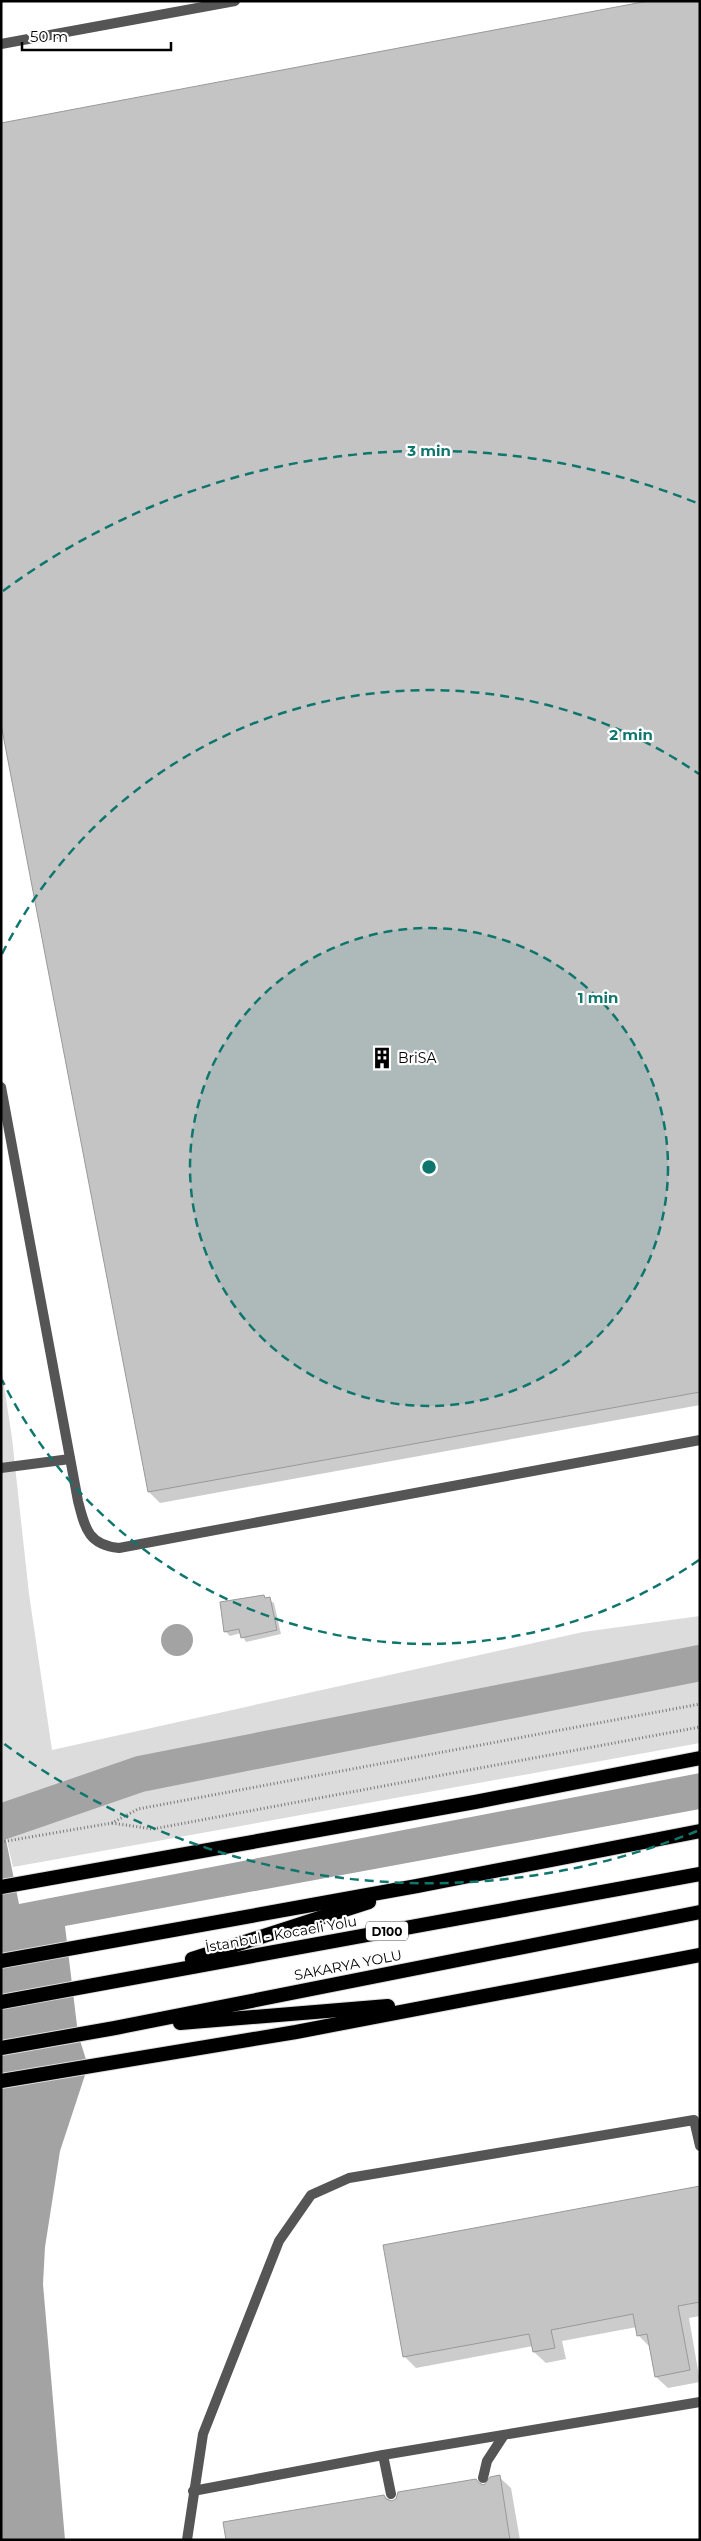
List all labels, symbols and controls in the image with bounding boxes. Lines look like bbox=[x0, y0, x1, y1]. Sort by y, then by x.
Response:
scale bar bbox=[22, 20, 171, 52]
text: 50 m bbox=[30, 27, 68, 46]
text: 3 min bbox=[406, 441, 451, 460]
text: 2 min bbox=[609, 725, 653, 744]
text: 1 min bbox=[578, 988, 618, 1007]
building icon: BriSA bbox=[369, 1045, 395, 1071]
place label: BriSA bbox=[398, 1049, 437, 1067]
centre of rings bbox=[420, 1158, 438, 1176]
street label: İstanbul - Kocaeli Yolu bbox=[204, 1912, 358, 1956]
road number: D100 bbox=[366, 1922, 408, 1940]
street label: SAKARYA YOLU bbox=[293, 1946, 403, 1984]

